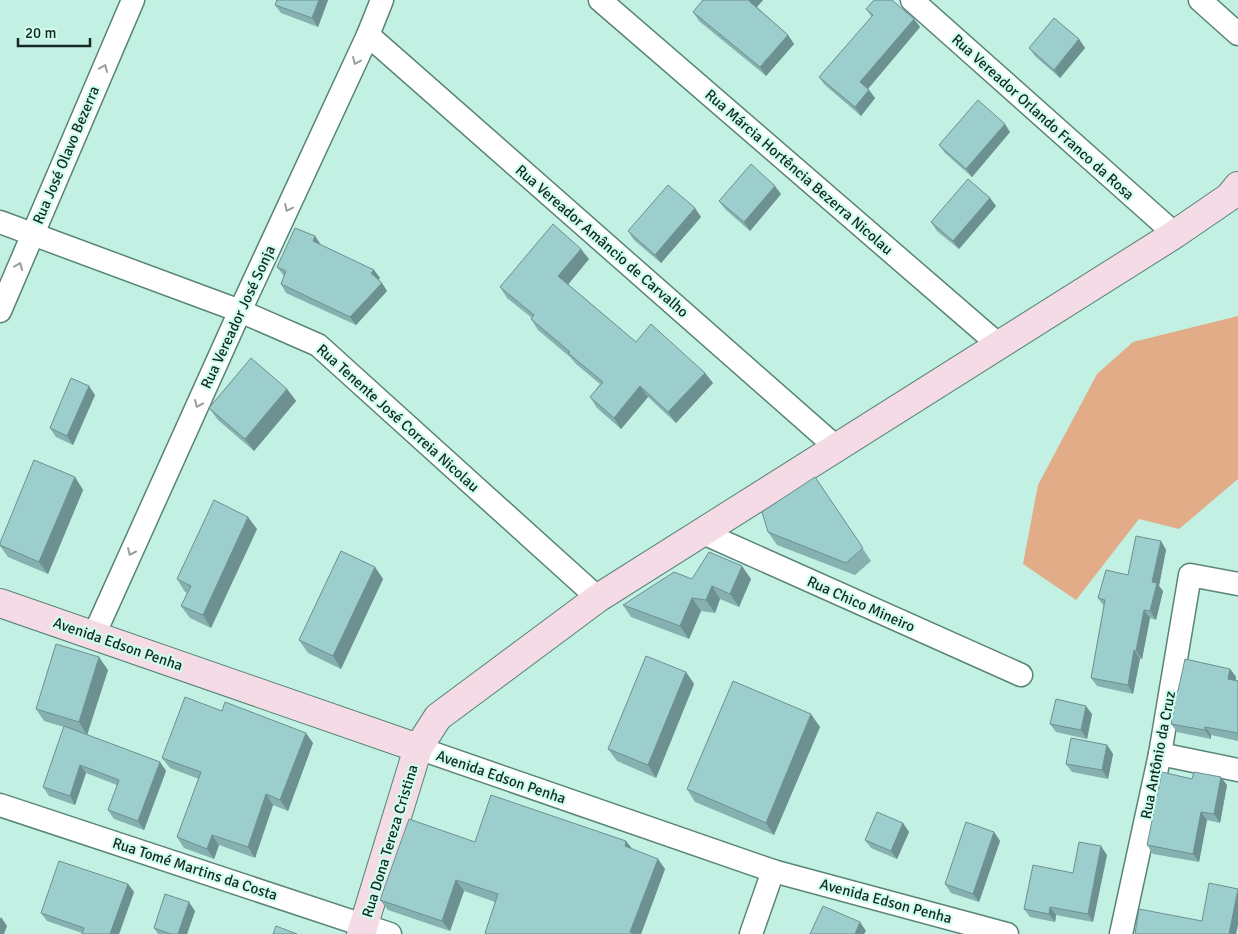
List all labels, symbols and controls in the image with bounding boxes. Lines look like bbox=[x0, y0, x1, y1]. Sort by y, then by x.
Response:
scale bar bbox=[18, 15, 90, 47]
text: 20 m bbox=[25, 24, 56, 42]
street label: Rua Vereador Orlando Franco da Rosa bbox=[948, 30, 1138, 204]
one-way arrow bbox=[352, 56, 362, 65]
one-way arrow bbox=[97, 64, 108, 73]
street label: Rua José Olavo Bezerra bbox=[29, 83, 103, 227]
street label: Rua Márcia Hortência Bezerra Nicolau bbox=[701, 85, 897, 259]
street label: Rua Vereador Amâncio de Carvalho bbox=[512, 161, 692, 321]
one-way arrow bbox=[283, 203, 294, 212]
street label: Rua Vereador José Sonja bbox=[197, 243, 279, 391]
one-way arrow bbox=[13, 262, 23, 271]
street label: Rua Tenente José Correia Nicolau bbox=[313, 340, 483, 496]
one-way arrow bbox=[194, 399, 205, 408]
one-way arrow bbox=[127, 547, 138, 556]
street label: Rua Chico Mineiro bbox=[804, 572, 918, 636]
street label: Avenida Edson Penha bbox=[51, 613, 185, 675]
street label: Rua Antônio da Cruz bbox=[1137, 689, 1179, 820]
street label: Avenida Edson Penha bbox=[434, 746, 568, 808]
street label: Rua Dona Tereza Cristina bbox=[358, 762, 422, 920]
street label: Rua Tomé Martins da Costa bbox=[110, 834, 280, 904]
street label: Avenida Edson Penha bbox=[818, 875, 954, 927]

